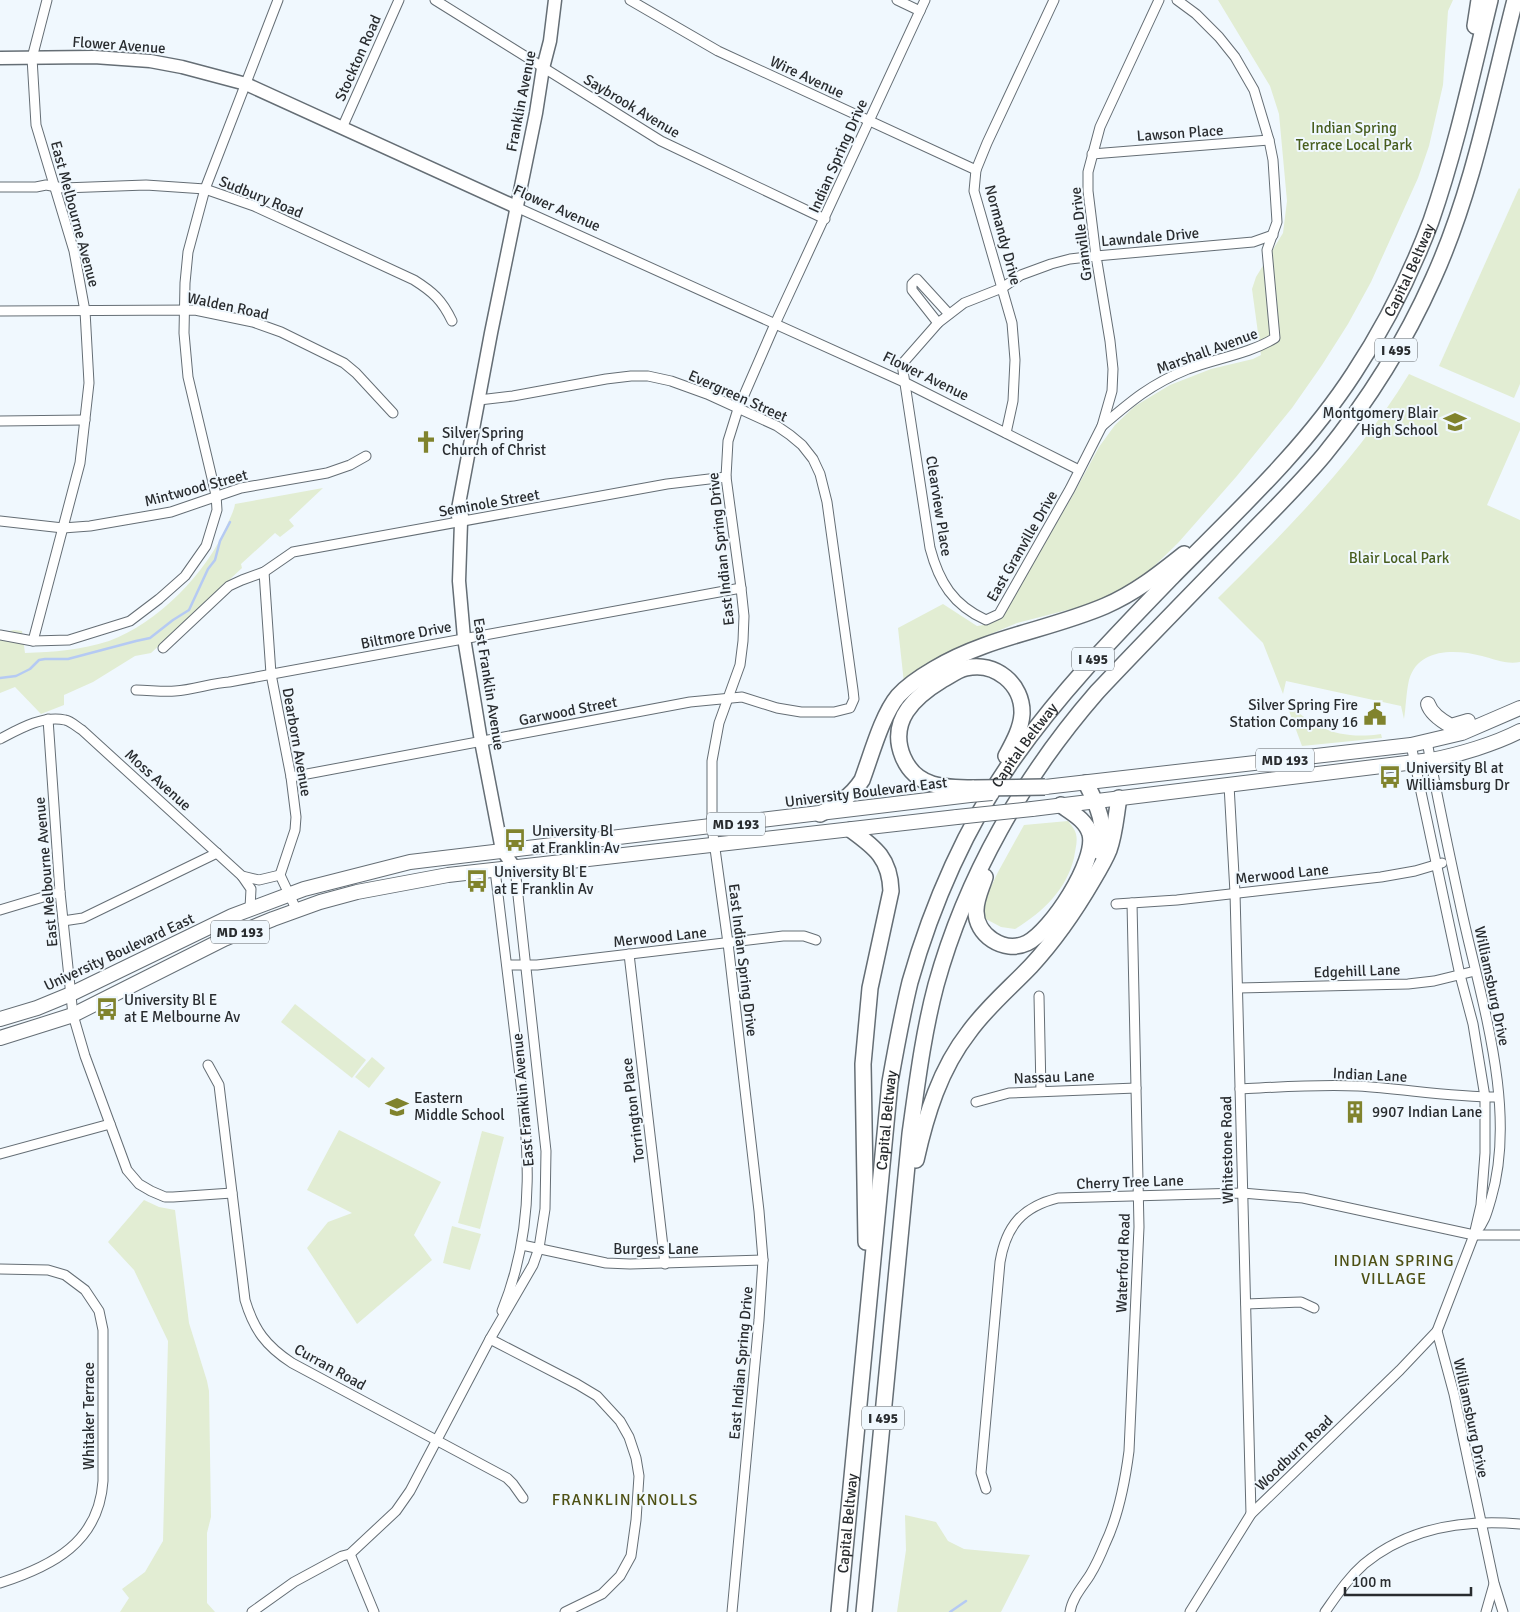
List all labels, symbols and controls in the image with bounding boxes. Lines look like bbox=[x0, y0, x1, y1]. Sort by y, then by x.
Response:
street label: Stockton Road bbox=[331, 12, 385, 104]
street label: Flower Avenue bbox=[72, 33, 166, 57]
street label: Franklin Avenue bbox=[502, 49, 540, 153]
street label: Wire Avenue bbox=[767, 52, 847, 102]
street label: Saybrook Avenue bbox=[581, 70, 683, 142]
street label: Indian Spring Drive bbox=[805, 96, 871, 216]
park label: Indian Spring Terrace Local Park bbox=[1296, 119, 1413, 154]
street label: Lawson Place bbox=[1136, 121, 1224, 145]
street label: East Melbourne Avenue bbox=[47, 139, 103, 289]
street label: Sudbury Road bbox=[216, 172, 306, 222]
street label: Flower Avenue bbox=[511, 181, 603, 235]
street label: Normandy Drive bbox=[981, 183, 1025, 287]
street label: Granville Drive bbox=[1066, 186, 1096, 282]
street label: Capital Beltway bbox=[1380, 221, 1438, 320]
street label: Lawndale Drive bbox=[1100, 224, 1200, 250]
street label: Walden Road bbox=[185, 289, 271, 323]
street label: Marshall Avenue bbox=[1154, 324, 1260, 378]
road number: I 495 bbox=[1375, 338, 1417, 362]
street label: Flower Avenue bbox=[880, 347, 972, 405]
street label: Evergreen Street bbox=[686, 366, 790, 426]
place label: Montgomery Blair High School bbox=[1323, 404, 1438, 439]
school or university icon: Montgomery Blair High School bbox=[1442, 409, 1468, 435]
place label: Silver Spring Church of Christ bbox=[442, 424, 546, 459]
church icon: Silver Spring Church of Christ bbox=[413, 429, 439, 455]
street label: Clearview Place bbox=[922, 454, 956, 558]
street label: Mintwood Street bbox=[142, 466, 250, 510]
street label: East Indian Spring Drive bbox=[704, 472, 738, 626]
street label: Seminole Street bbox=[437, 485, 541, 521]
street label: East Granville Drive bbox=[983, 487, 1061, 605]
park label: Blair Local Park bbox=[1349, 549, 1450, 567]
street label: East Franklin Avenue bbox=[470, 616, 508, 752]
street label: Biltmore Drive bbox=[359, 617, 453, 653]
road number: I 495 bbox=[1072, 648, 1114, 671]
street label: Dearborn Avenue bbox=[279, 686, 315, 798]
street label: Garwood Street bbox=[517, 693, 619, 729]
place label: Silver Spring Fire Station Company 16 bbox=[1230, 696, 1358, 731]
street label: Capital Beltway bbox=[988, 699, 1061, 791]
public building icon: Silver Spring Fire Station Company 16 bbox=[1362, 701, 1388, 727]
street label: Moss Avenue bbox=[121, 745, 195, 815]
road number: MD 193 bbox=[1256, 748, 1314, 772]
place label: University Bl at Williamsburg Dr bbox=[1406, 759, 1510, 794]
bus stop icon: University Bl at Williamsburg Dr bbox=[1377, 764, 1403, 790]
street label: University Boulevard East bbox=[784, 773, 948, 811]
street label: East Melbourne Avenue bbox=[30, 796, 62, 948]
road number: MD 193 bbox=[707, 812, 765, 836]
place label: University Bl at Franklin Av bbox=[532, 822, 620, 857]
bus stop icon: University Bl at Franklin Av bbox=[502, 827, 528, 853]
street label: Merwood Lane bbox=[1234, 860, 1330, 888]
place label: University Bl E at E Franklin Av bbox=[494, 863, 594, 898]
bus stop icon: University Bl E at E Franklin Av bbox=[464, 868, 490, 894]
street label: East Indian Spring Drive bbox=[725, 883, 761, 1037]
street label: University Boulevard East bbox=[41, 909, 197, 995]
road number: MD 193 bbox=[211, 920, 269, 944]
street label: Merwood Lane bbox=[612, 923, 708, 951]
street label: Williamsburg Drive bbox=[1471, 925, 1513, 1047]
street label: Edgehill Lane bbox=[1313, 960, 1401, 982]
place label: University Bl E at E Melbourne Av bbox=[124, 991, 240, 1026]
bus stop icon: University Bl E at E Melbourne Av bbox=[94, 996, 120, 1022]
street label: East Franklin Avenue bbox=[508, 1033, 538, 1167]
street label: Torrington Place bbox=[618, 1057, 648, 1163]
street label: Indian Lane bbox=[1332, 1064, 1408, 1086]
street label: Nassau Lane bbox=[1013, 1067, 1095, 1087]
street label: Capital Beltway bbox=[873, 1069, 901, 1171]
place label: Eastern Middle School bbox=[414, 1089, 505, 1124]
school or university icon: Eastern Middle School bbox=[384, 1094, 410, 1120]
street label: Whitestone Road bbox=[1217, 1096, 1237, 1204]
building icon: 9907 Indian Lane bbox=[1342, 1099, 1368, 1125]
place label: 9907 Indian Lane bbox=[1372, 1103, 1482, 1121]
street label: Cherry Tree Lane bbox=[1076, 1171, 1184, 1193]
street label: Waterford Road bbox=[1112, 1213, 1134, 1313]
street label: Burgess Lane bbox=[613, 1240, 699, 1258]
district label: INDIAN SPRING VILLAGE bbox=[1333, 1251, 1455, 1289]
street label: East Indian Spring Drive bbox=[725, 1286, 757, 1440]
street label: Curran Road bbox=[291, 1340, 369, 1394]
street label: Williamsburg Drive bbox=[1450, 1357, 1492, 1479]
street label: Whitaker Terrace bbox=[80, 1362, 98, 1470]
road number: I 495 bbox=[862, 1406, 904, 1430]
street label: Woodburn Road bbox=[1251, 1411, 1337, 1495]
street label: Capital Beltway bbox=[834, 1473, 861, 1574]
district label: FRANKLIN KNOLLS bbox=[552, 1490, 698, 1510]
scale bar bbox=[1345, 1564, 1471, 1596]
text: 100 m bbox=[1352, 1573, 1392, 1591]

